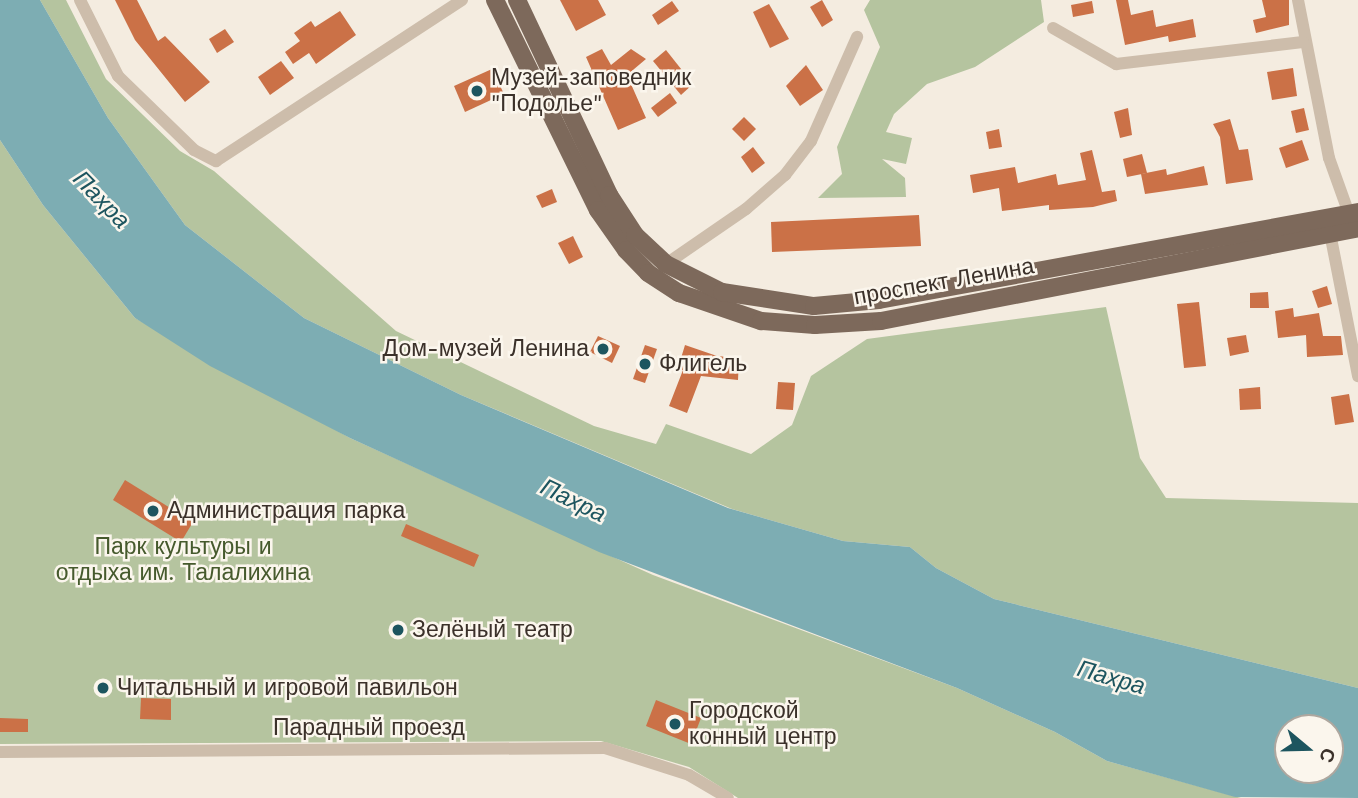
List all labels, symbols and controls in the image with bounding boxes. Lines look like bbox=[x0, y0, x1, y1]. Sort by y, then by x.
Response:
place label: Музей-заповедник "Подолье" bbox=[491, 64, 691, 118]
marker: Музей-заповедник "Подолье" bbox=[469, 83, 485, 99]
water label: Пахра bbox=[67, 165, 135, 235]
street label: проспект Ленина bbox=[852, 253, 1036, 311]
place label: Дом-музей Ленина bbox=[383, 335, 589, 363]
marker: Дом-музей Ленина bbox=[595, 341, 611, 357]
place label: Флигель bbox=[659, 350, 747, 378]
marker: Флигель bbox=[637, 356, 653, 372]
water label: Пахра bbox=[535, 473, 611, 529]
place label: Администрация парка bbox=[167, 497, 405, 525]
marker: Администрация парка bbox=[145, 503, 161, 519]
park label: Парк культуры и отдыха им. Талалихина bbox=[56, 533, 310, 587]
place label: Зелёный театр bbox=[412, 616, 573, 644]
marker: Зелёный театр bbox=[390, 622, 406, 638]
water label: Пахра bbox=[1074, 655, 1148, 701]
place label: Читальный и игровой павильон bbox=[117, 674, 458, 702]
marker: Читальный и игровой павильон bbox=[95, 680, 111, 696]
place label: Городской конный центр bbox=[689, 697, 836, 751]
street label: Парадный проезд bbox=[273, 714, 465, 742]
north arrow bbox=[1274, 714, 1344, 784]
marker: Городской конный центр bbox=[667, 716, 683, 732]
text: С bbox=[1314, 745, 1341, 766]

